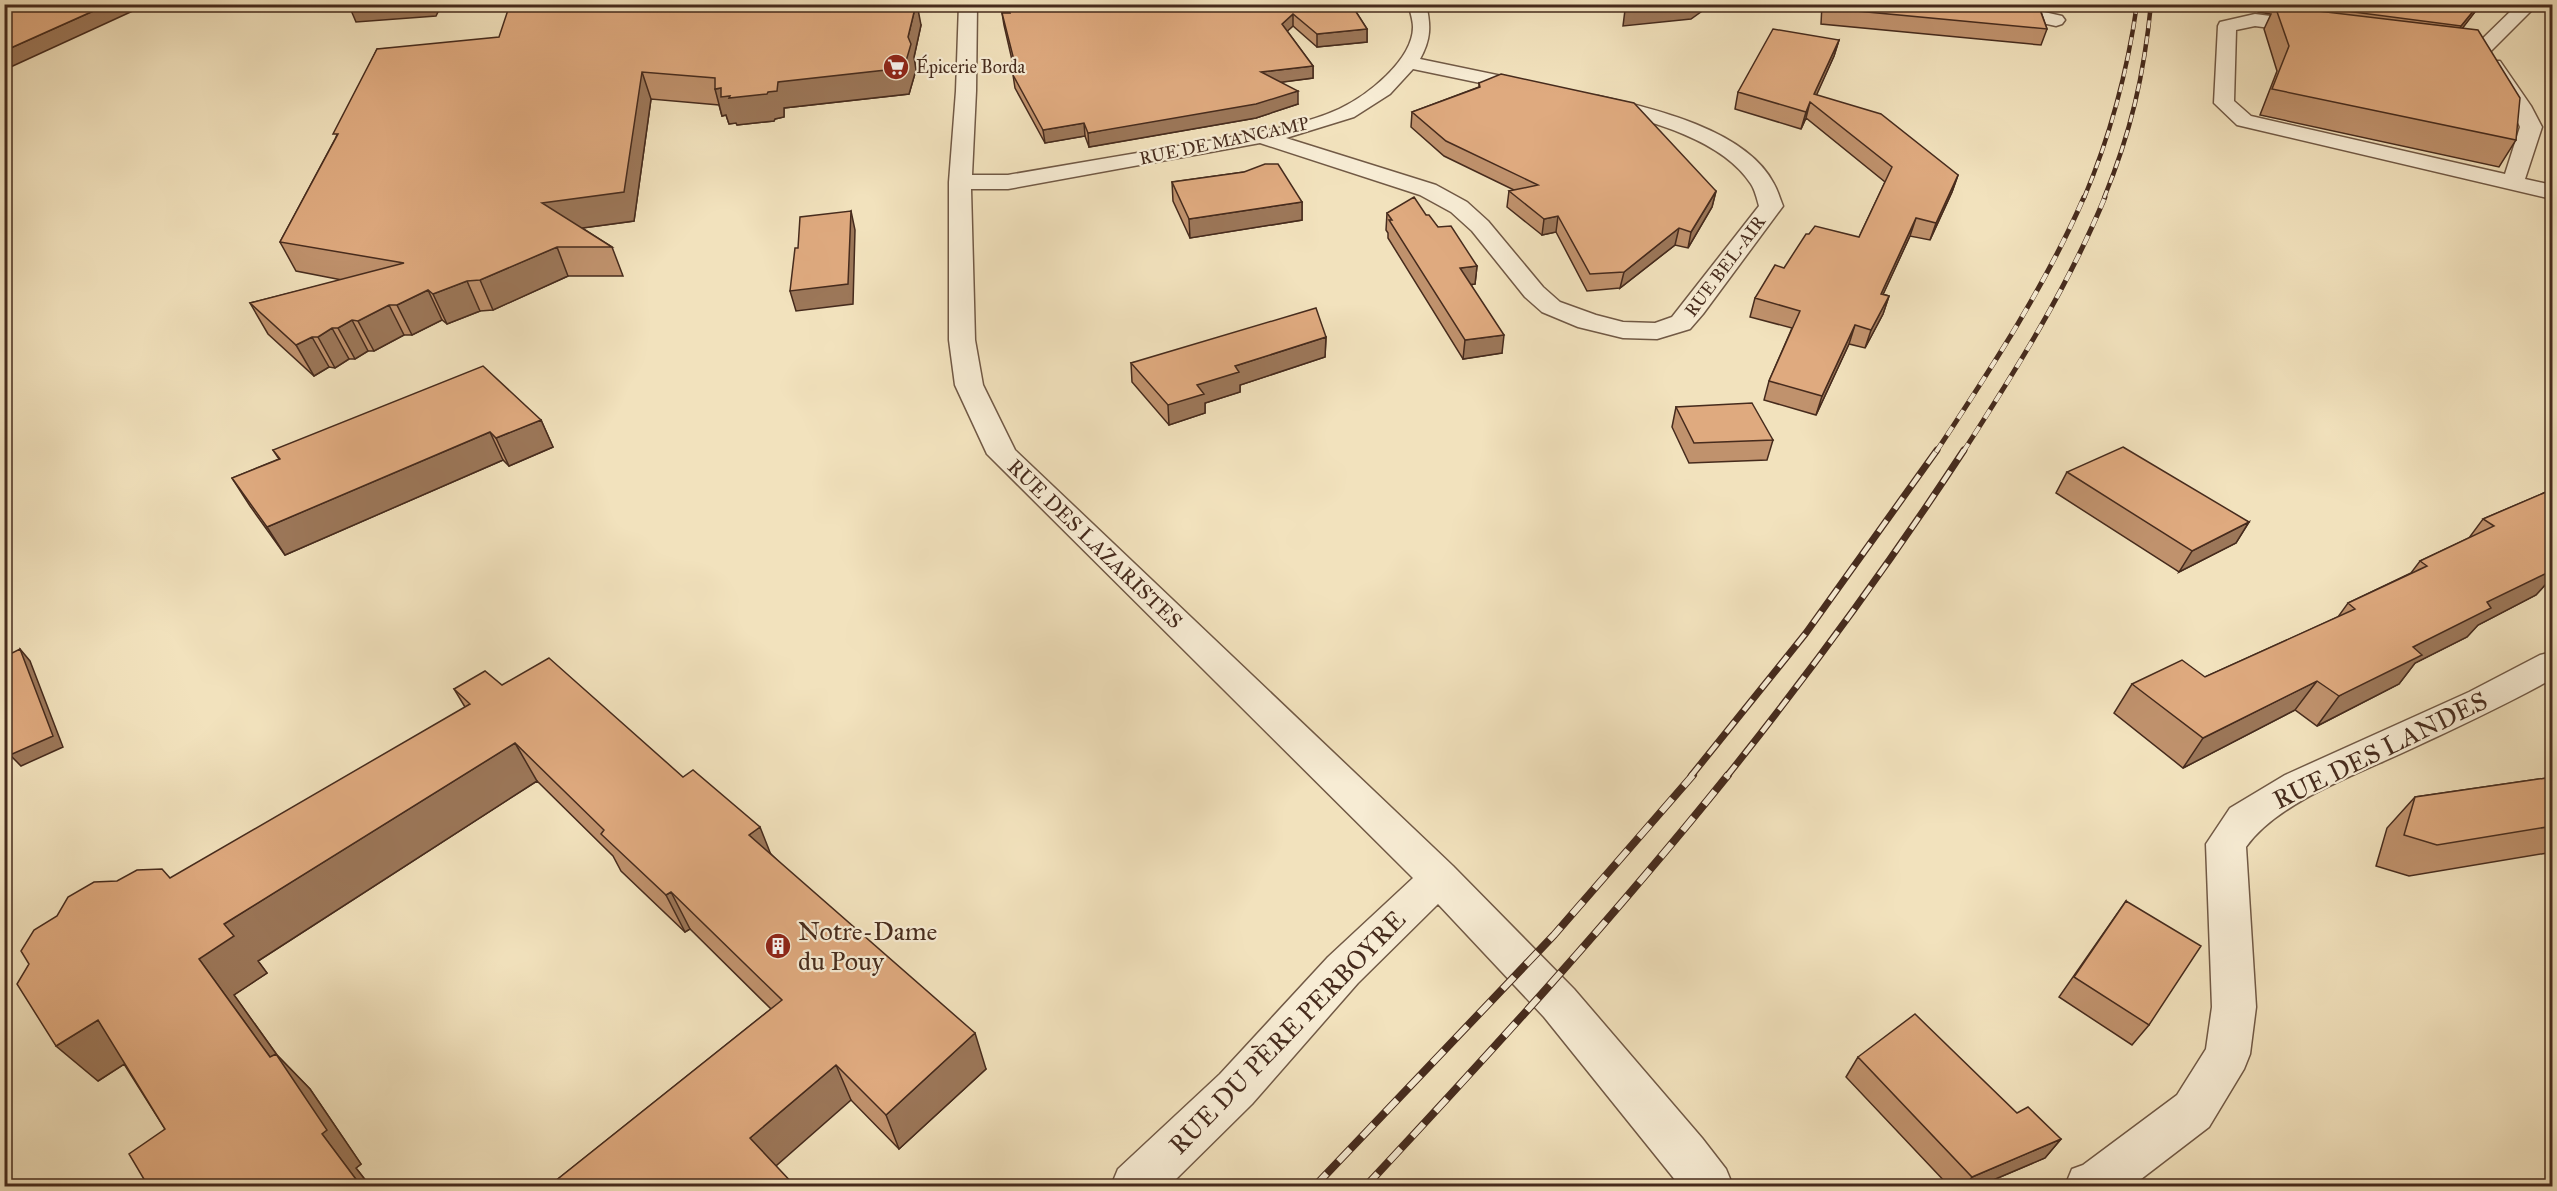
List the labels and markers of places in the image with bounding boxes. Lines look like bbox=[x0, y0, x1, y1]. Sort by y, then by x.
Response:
supermarket icon: Épicerie Borda bbox=[881, 52, 911, 82]
place label: Épicerie Borda bbox=[916, 54, 1026, 78]
place label: Notre-Dame du Pouy bbox=[798, 915, 937, 977]
building icon: Notre-Dame du Pouy bbox=[763, 931, 793, 961]

